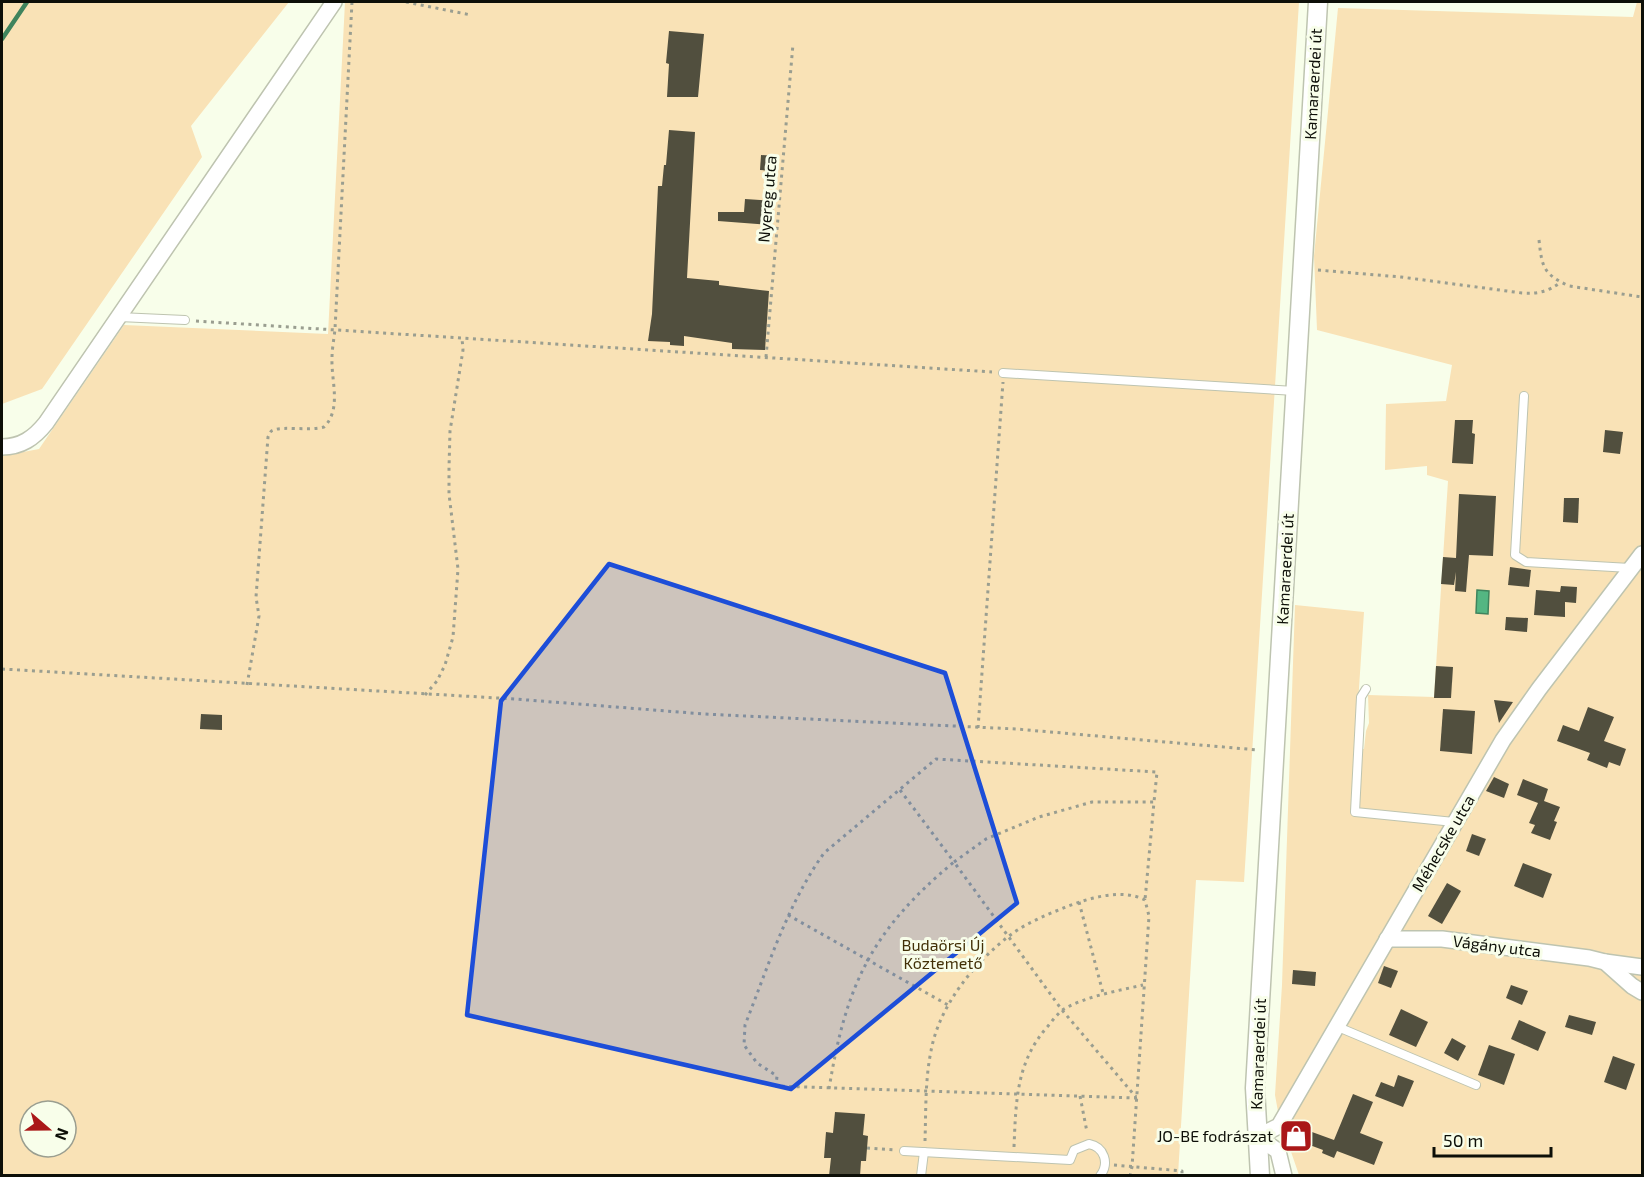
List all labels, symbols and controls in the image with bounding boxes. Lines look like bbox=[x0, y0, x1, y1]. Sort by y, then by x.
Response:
street label: Kamaraerdei út bbox=[1300, 28, 1325, 140]
street label: Nyereg utca bbox=[753, 155, 780, 243]
street label: Kamaraerdei út bbox=[1272, 513, 1297, 625]
street label: Méhecske utca bbox=[1407, 791, 1478, 894]
street label: Vágány utca bbox=[1452, 931, 1542, 960]
park label: Budaörsi Új Köztemető bbox=[902, 935, 984, 972]
street label: Kamaraerdei út bbox=[1246, 998, 1269, 1110]
north arrow bbox=[18, 1099, 78, 1159]
shop icon: JO-BE fodrászat bbox=[1278, 1118, 1314, 1154]
scale bar bbox=[1434, 1120, 1551, 1158]
text: N bbox=[52, 1126, 73, 1143]
place label: JO-BE fodrászat bbox=[1157, 1126, 1273, 1145]
text: 50 m bbox=[1443, 1129, 1483, 1151]

